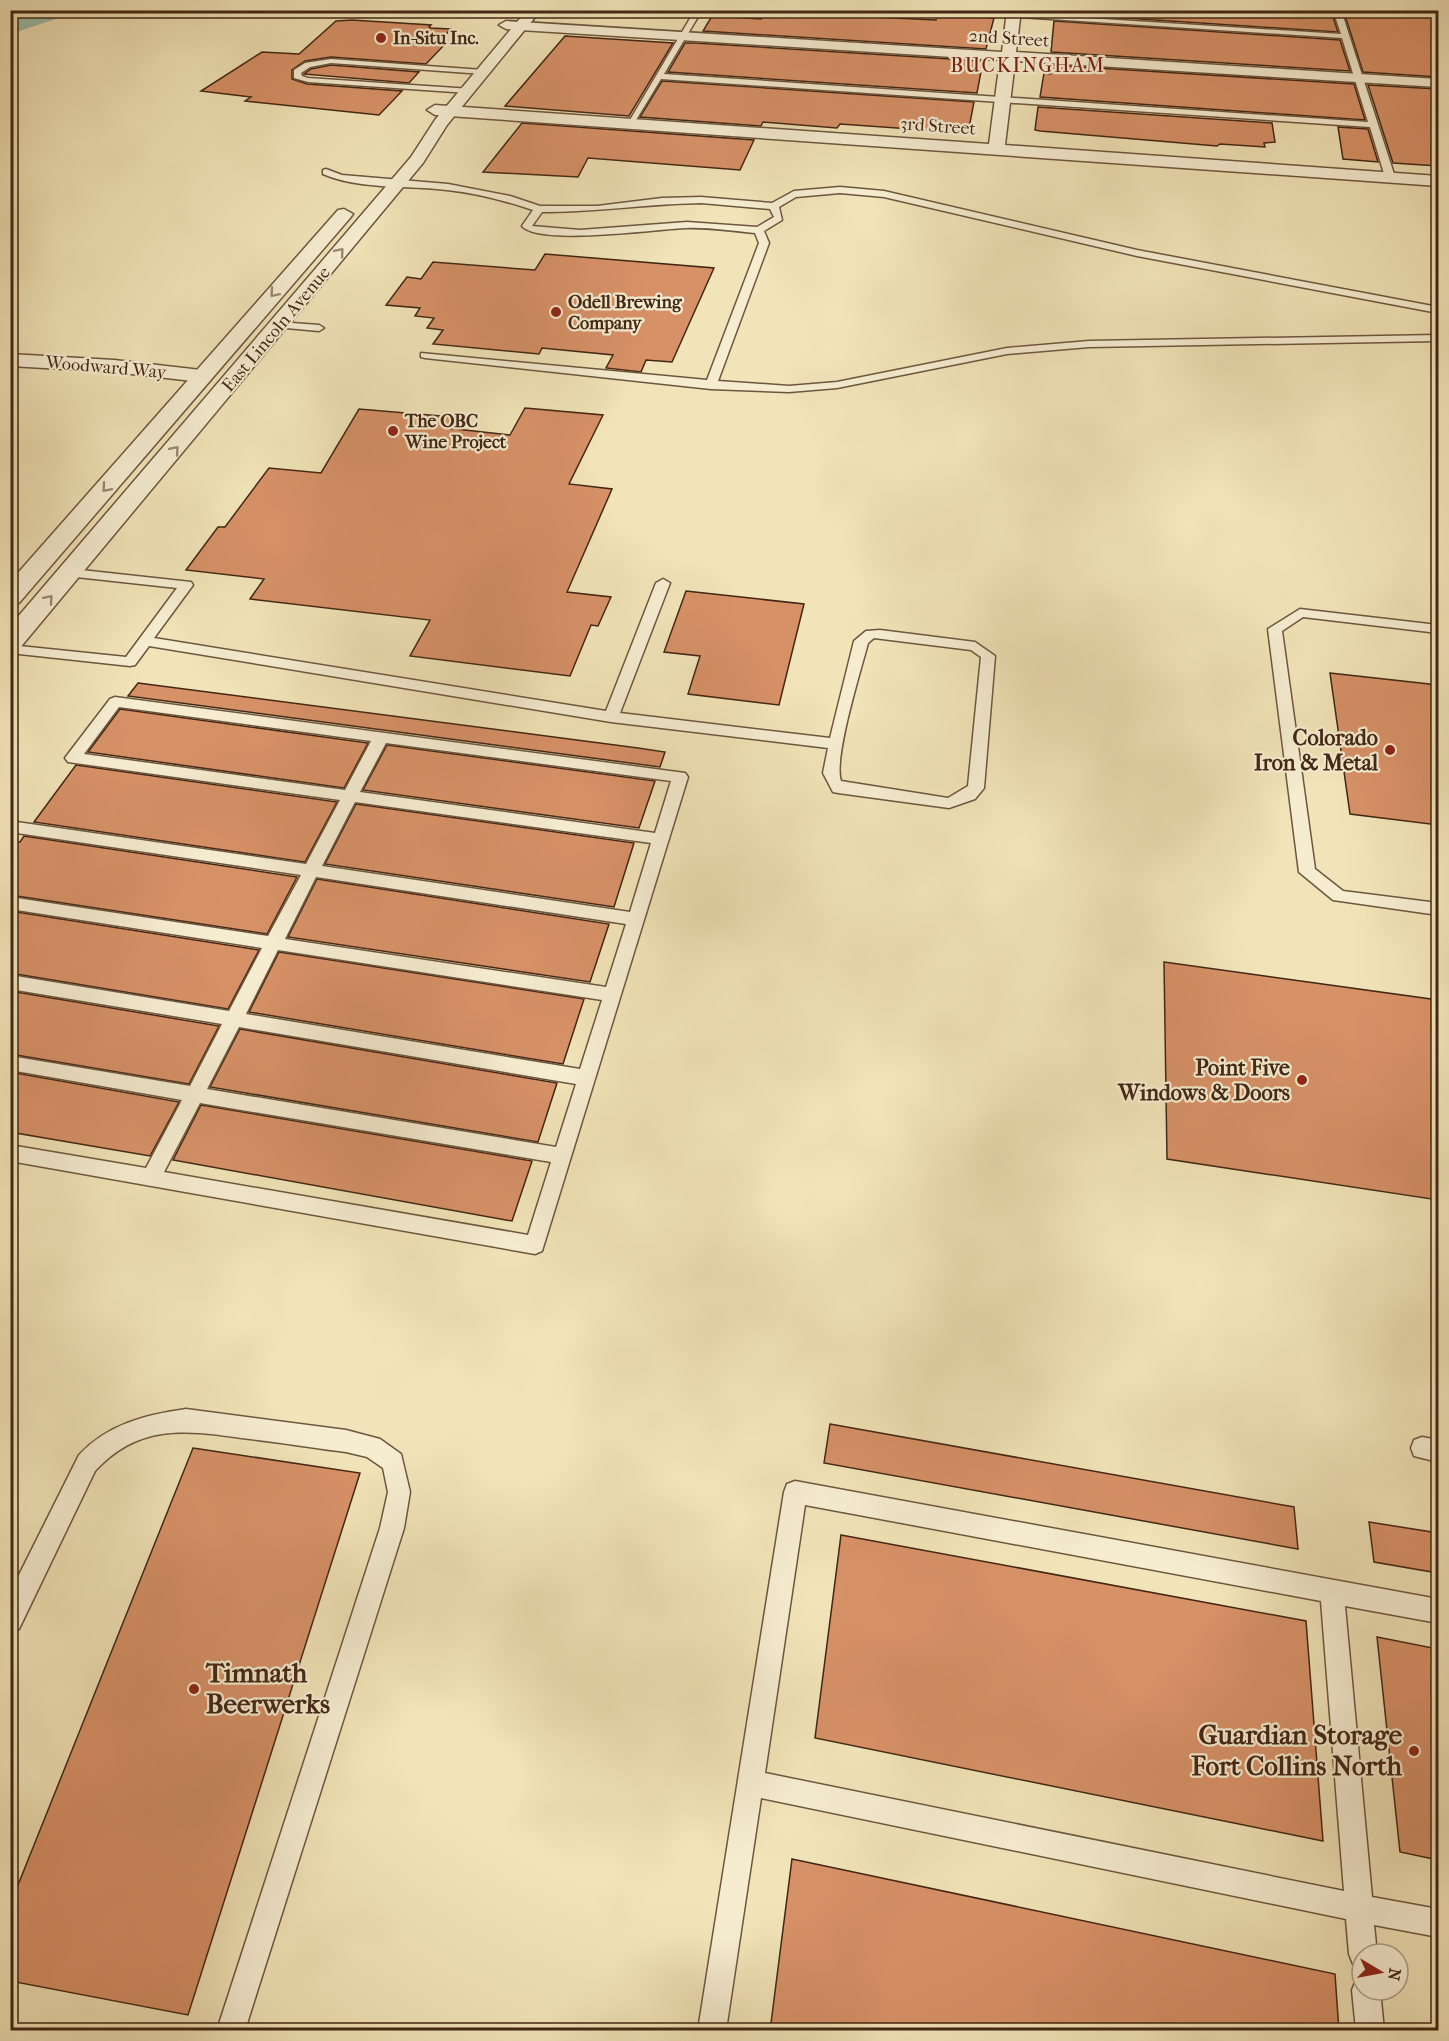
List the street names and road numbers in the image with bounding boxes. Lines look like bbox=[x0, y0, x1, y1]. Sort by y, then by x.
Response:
street label: 2nd Street bbox=[968, 25, 1051, 52]
street label: 3rd Street bbox=[899, 113, 977, 140]
street label: East Lincoln Avenue bbox=[218, 262, 335, 396]
street label: Woodward Way bbox=[44, 352, 169, 383]

